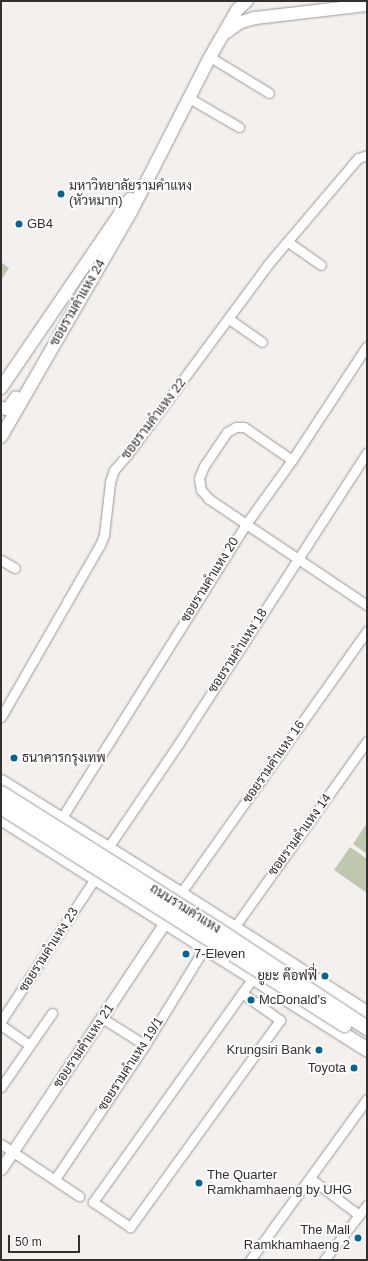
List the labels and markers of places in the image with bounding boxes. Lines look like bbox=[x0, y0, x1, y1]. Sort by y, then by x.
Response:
place label: มหาวิทยาลัยรามคำแหง (หัวหมาก) bbox=[69, 179, 192, 210]
marker: มหาวิทยาลัยรามคำแหง (หัวหมาก) bbox=[56, 189, 66, 199]
place label: GB4 bbox=[27, 216, 53, 232]
marker: GB4 bbox=[14, 219, 24, 229]
place label: ธนาคารกรุงเทพ bbox=[22, 750, 106, 766]
marker: ธนาคารกรุงเทพ bbox=[9, 753, 19, 763]
place label: 7-Eleven bbox=[194, 946, 245, 962]
marker: 7-Eleven bbox=[181, 949, 191, 959]
place label: ยูยะ ค๊อฟฟี่ bbox=[257, 968, 317, 984]
marker: ยูยะ ค๊อฟฟี่ bbox=[320, 971, 330, 981]
place label: McDonald's bbox=[259, 992, 327, 1008]
marker: McDonald's bbox=[246, 995, 256, 1005]
place label: Krungsiri Bank bbox=[226, 1042, 311, 1058]
marker: Krungsiri Bank bbox=[314, 1045, 324, 1055]
place label: Toyota bbox=[308, 1060, 346, 1076]
marker: Toyota bbox=[349, 1063, 359, 1073]
place label: The Quarter Ramkhamhaeng by UHG bbox=[207, 1168, 352, 1199]
marker: The Quarter Ramkhamhaeng by UHG bbox=[194, 1178, 204, 1188]
place label: The Mall Ramkhamhaeng 2 bbox=[244, 1223, 350, 1254]
marker: The Mall Ramkhamhaeng 2 bbox=[353, 1233, 363, 1243]

